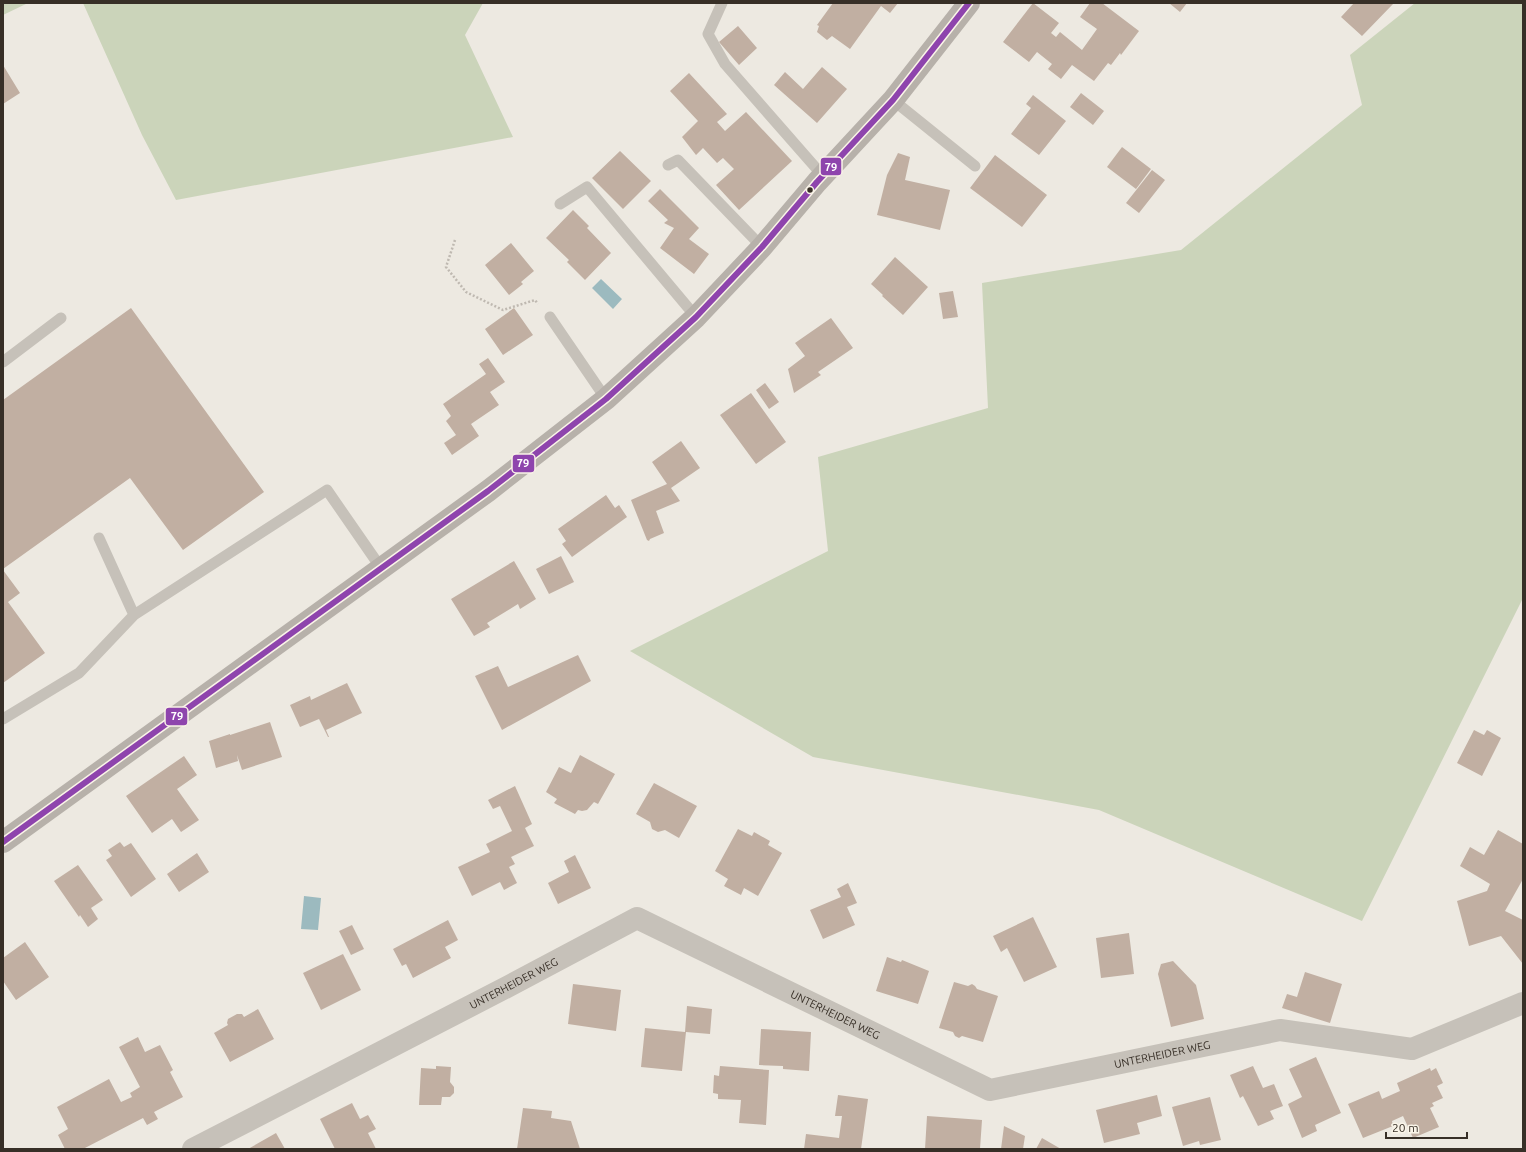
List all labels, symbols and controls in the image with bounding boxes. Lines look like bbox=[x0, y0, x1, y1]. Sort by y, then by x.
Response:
line badge: 79 bbox=[820, 157, 842, 176]
text: 79 bbox=[825, 161, 837, 173]
unlabelled marker bbox=[805, 185, 815, 195]
line badge: 79 bbox=[512, 454, 535, 473]
text: 79 bbox=[517, 457, 529, 469]
line badge: 79 bbox=[165, 707, 188, 726]
text: 79 bbox=[171, 710, 183, 722]
street label: UNTERHEIDER WEG bbox=[468, 955, 560, 1011]
street label: UNTERHEIDER WEG bbox=[789, 988, 882, 1041]
street label: UNTERHEIDER WEG bbox=[1113, 1039, 1211, 1070]
scale bar bbox=[1386, 1114, 1467, 1140]
text: 20 m bbox=[1392, 1121, 1419, 1134]

